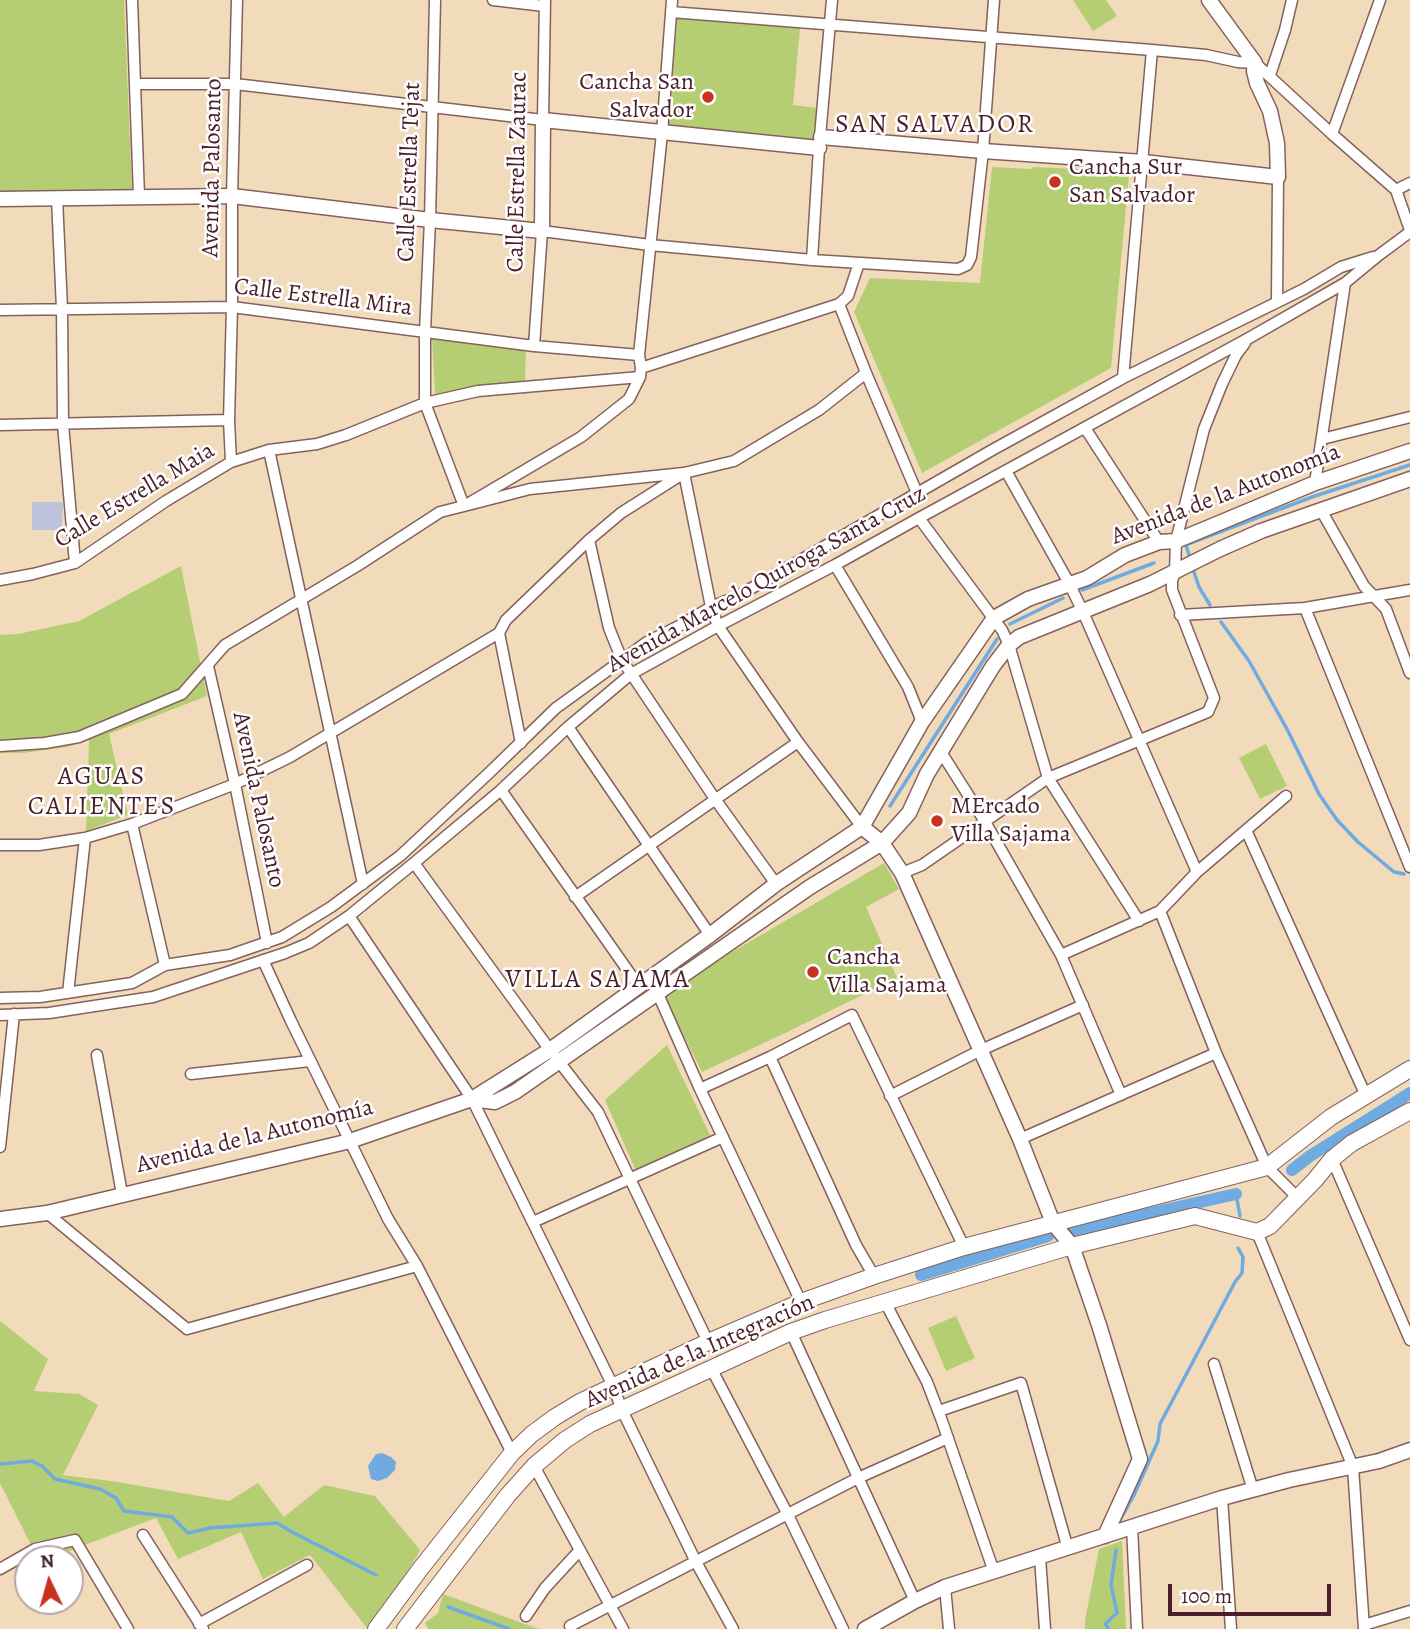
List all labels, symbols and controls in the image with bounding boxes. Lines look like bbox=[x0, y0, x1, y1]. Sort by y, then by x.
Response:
place label: Cancha San Salvador bbox=[579, 69, 694, 125]
street label: Calle Estrella Zaurac bbox=[502, 71, 534, 273]
street label: Avenida Palosanto bbox=[197, 78, 229, 258]
street label: Calle Estrella Tejat bbox=[392, 82, 428, 262]
marker: Cancha San Salvador bbox=[700, 89, 716, 105]
district label: SAN SALVADOR bbox=[836, 110, 1034, 142]
place label: Cancha Sur San Salvador bbox=[1069, 154, 1195, 210]
marker: Cancha Sur San Salvador bbox=[1047, 174, 1063, 190]
street label: Calle Estrella Mira bbox=[232, 273, 414, 323]
street label: Calle Estrella Maia bbox=[50, 437, 220, 555]
street label: Avenida de la Autonomía bbox=[1107, 438, 1345, 552]
street label: Avenida Marcelo Quiroga Santa Cruz bbox=[603, 480, 931, 680]
street label: Avenida Palosanto bbox=[225, 710, 291, 890]
district label: AGUAS CALIENTES bbox=[29, 762, 175, 824]
place label: MErcado Villa Sajama bbox=[951, 793, 1071, 849]
marker: MErcado Villa Sajama bbox=[929, 813, 945, 829]
place label: Cancha Villa Sajama bbox=[827, 944, 947, 1000]
marker: Cancha Villa Sajama bbox=[805, 964, 821, 980]
district label: VILLA SAJAMA bbox=[507, 965, 689, 997]
street label: Avenida de la Autonomía bbox=[134, 1094, 376, 1180]
street label: Avenida de la Integración bbox=[581, 1288, 819, 1416]
north arrow bbox=[14, 1545, 84, 1615]
text: N bbox=[39, 1548, 55, 1575]
scale bar bbox=[1172, 1570, 1335, 1614]
text: 100 m bbox=[1181, 1582, 1232, 1610]

